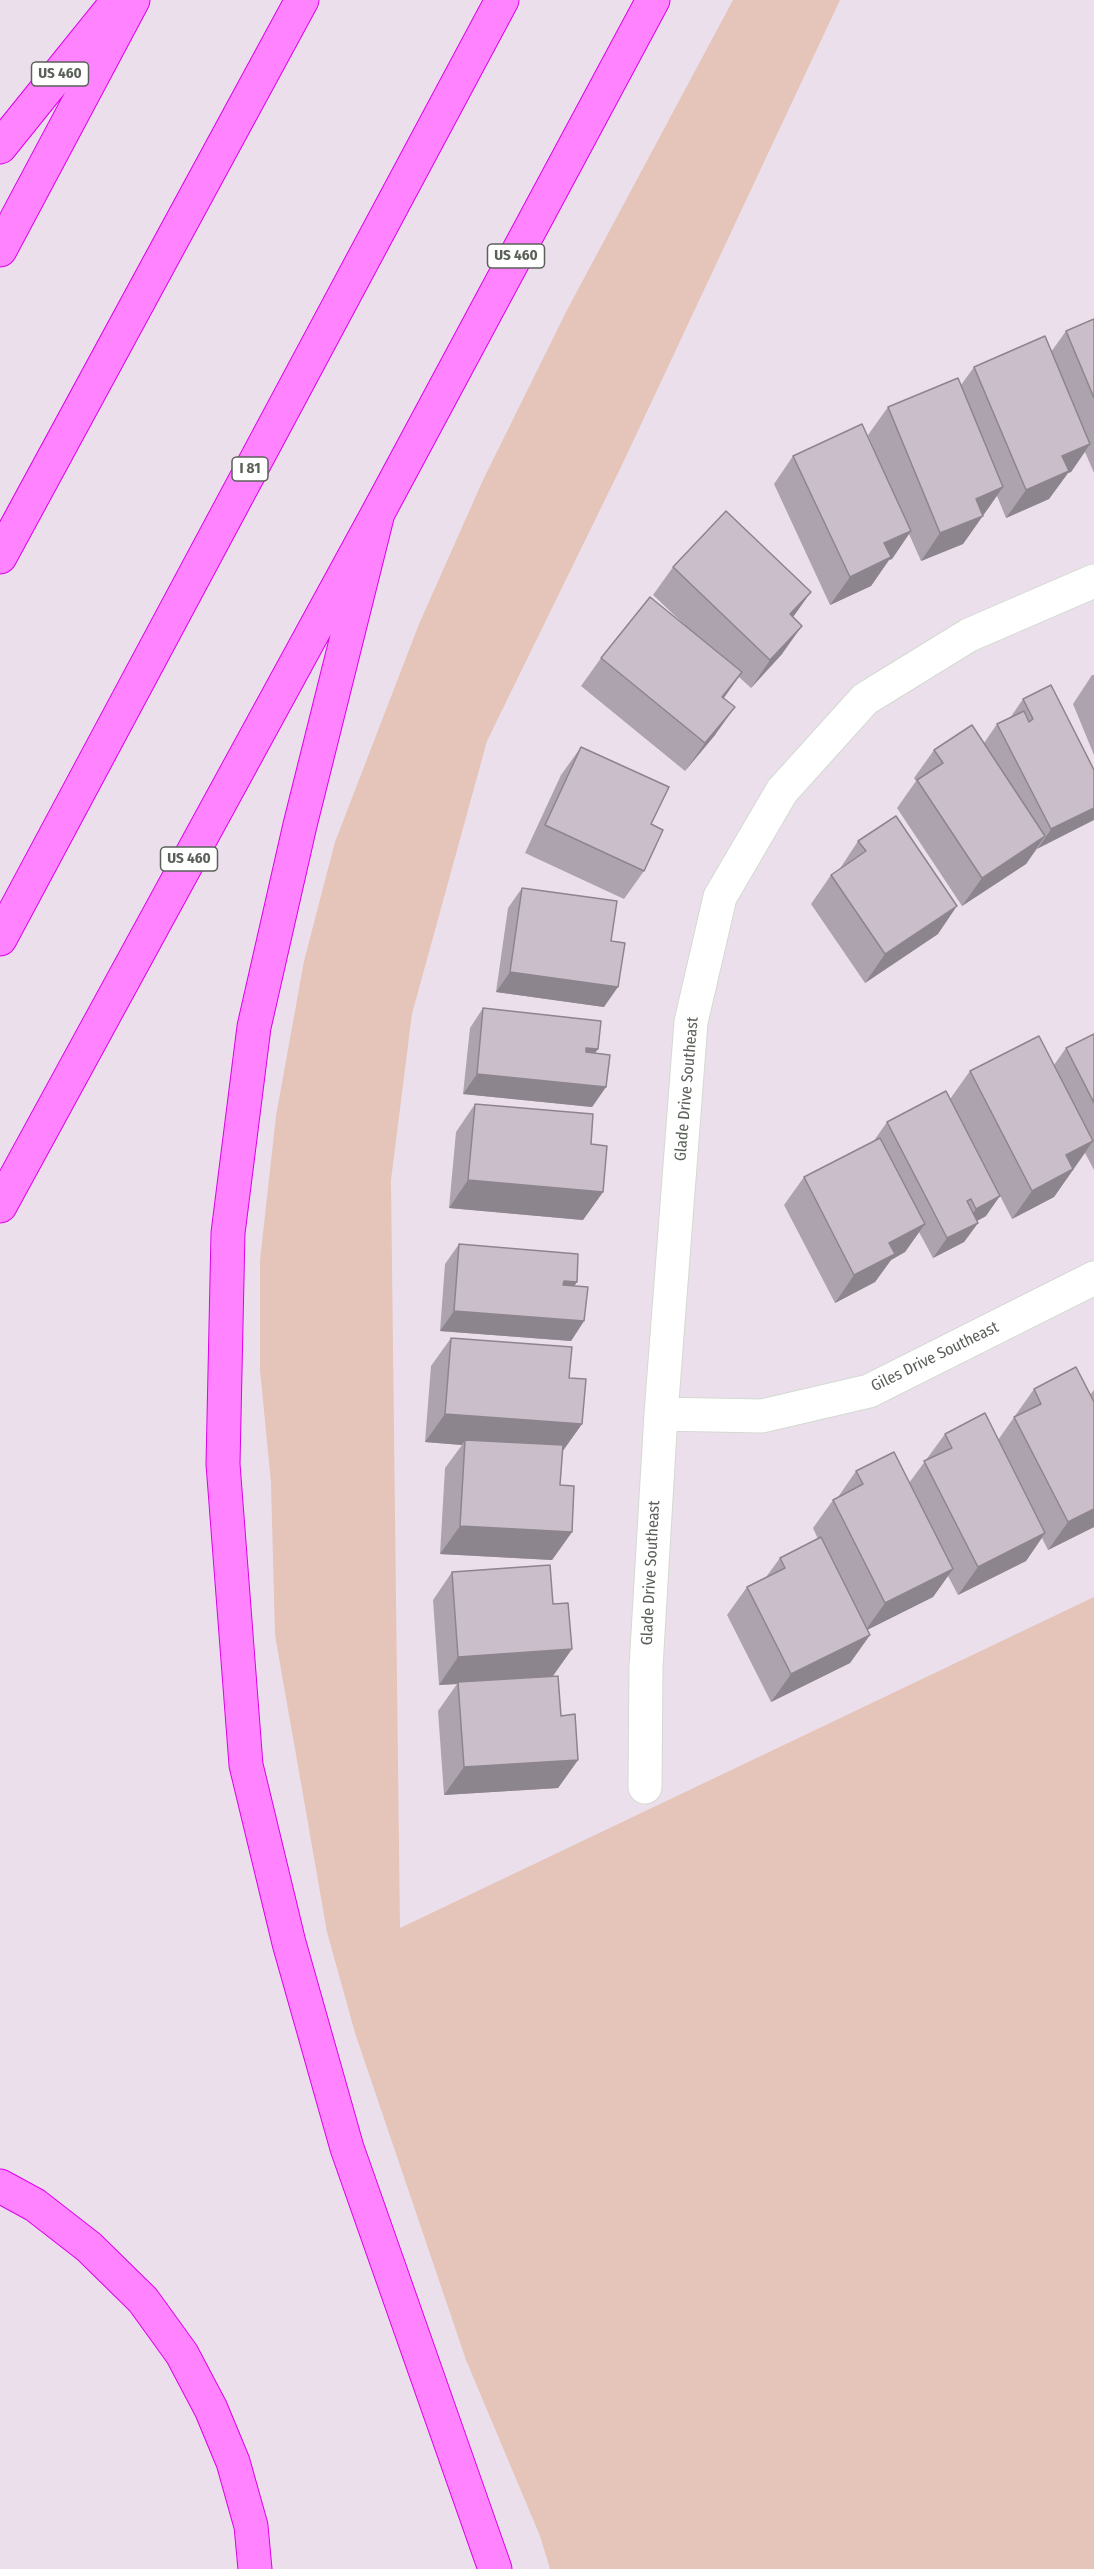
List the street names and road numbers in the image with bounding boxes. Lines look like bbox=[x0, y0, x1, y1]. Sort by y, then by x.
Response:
road number: US 460 bbox=[32, 62, 88, 86]
road number: US 460 bbox=[488, 244, 544, 268]
road number: I 81 bbox=[232, 457, 268, 481]
road number: US 460 bbox=[160, 847, 218, 871]
street label: Glade Drive Southeast bbox=[671, 1016, 703, 1162]
street label: Giles Drive Southeast bbox=[868, 1318, 1002, 1396]
street label: Glade Drive Southeast bbox=[638, 1500, 664, 1646]

